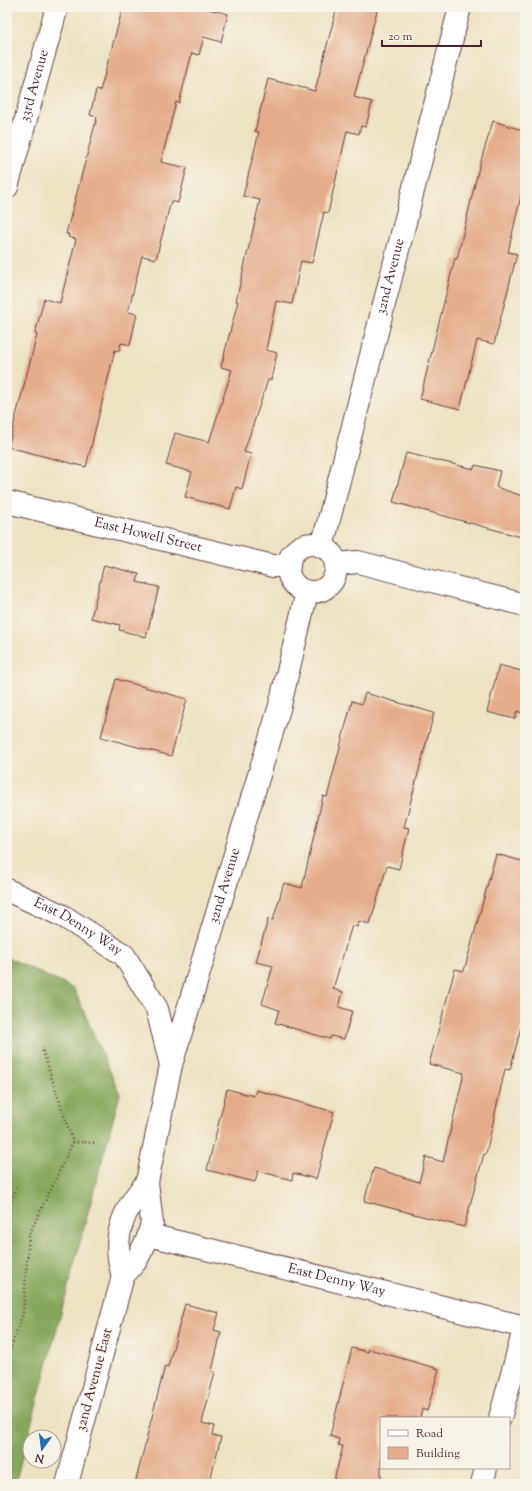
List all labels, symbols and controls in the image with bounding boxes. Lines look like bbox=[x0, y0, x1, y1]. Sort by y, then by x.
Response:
scale bar bbox=[382, 22, 481, 48]
text: 20 m bbox=[388, 28, 413, 46]
street label: 33rd Avenue bbox=[16, 47, 55, 124]
street label: 32nd Avenue bbox=[372, 236, 410, 317]
street label: East Howell Street bbox=[92, 513, 204, 559]
street label: 32nd Avenue bbox=[204, 846, 246, 926]
street label: East Denny Way bbox=[30, 894, 126, 961]
street label: East Denny Way bbox=[286, 1259, 387, 1302]
street label: 32nd Avenue East bbox=[72, 1326, 118, 1434]
legend bbox=[380, 1417, 510, 1469]
text: Road bbox=[416, 1425, 443, 1443]
north arrow bbox=[22, 1429, 62, 1469]
text: Building bbox=[416, 1445, 460, 1463]
text: N bbox=[33, 1449, 47, 1467]

